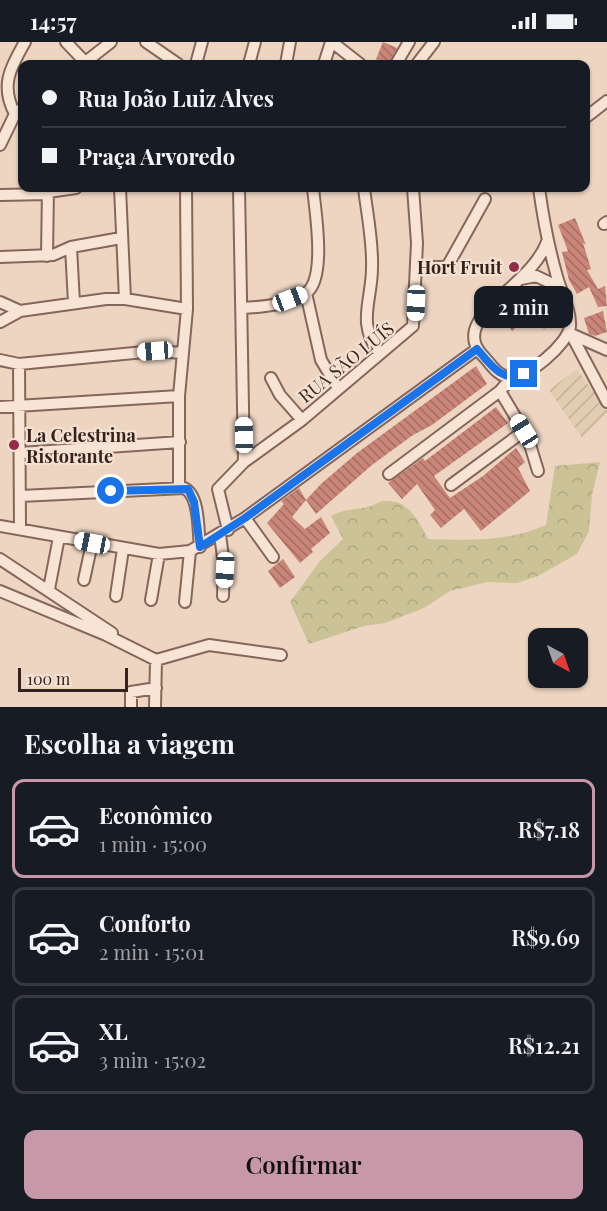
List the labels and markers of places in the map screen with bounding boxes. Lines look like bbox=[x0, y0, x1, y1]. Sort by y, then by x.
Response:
place label: Hort Fruit bbox=[417, 255, 503, 279]
marker: Hort Fruit bbox=[507, 260, 521, 274]
place label: La Celestrina Ristorante bbox=[26, 423, 136, 468]
marker: La Celestrina Ristorante bbox=[7, 438, 21, 452]

